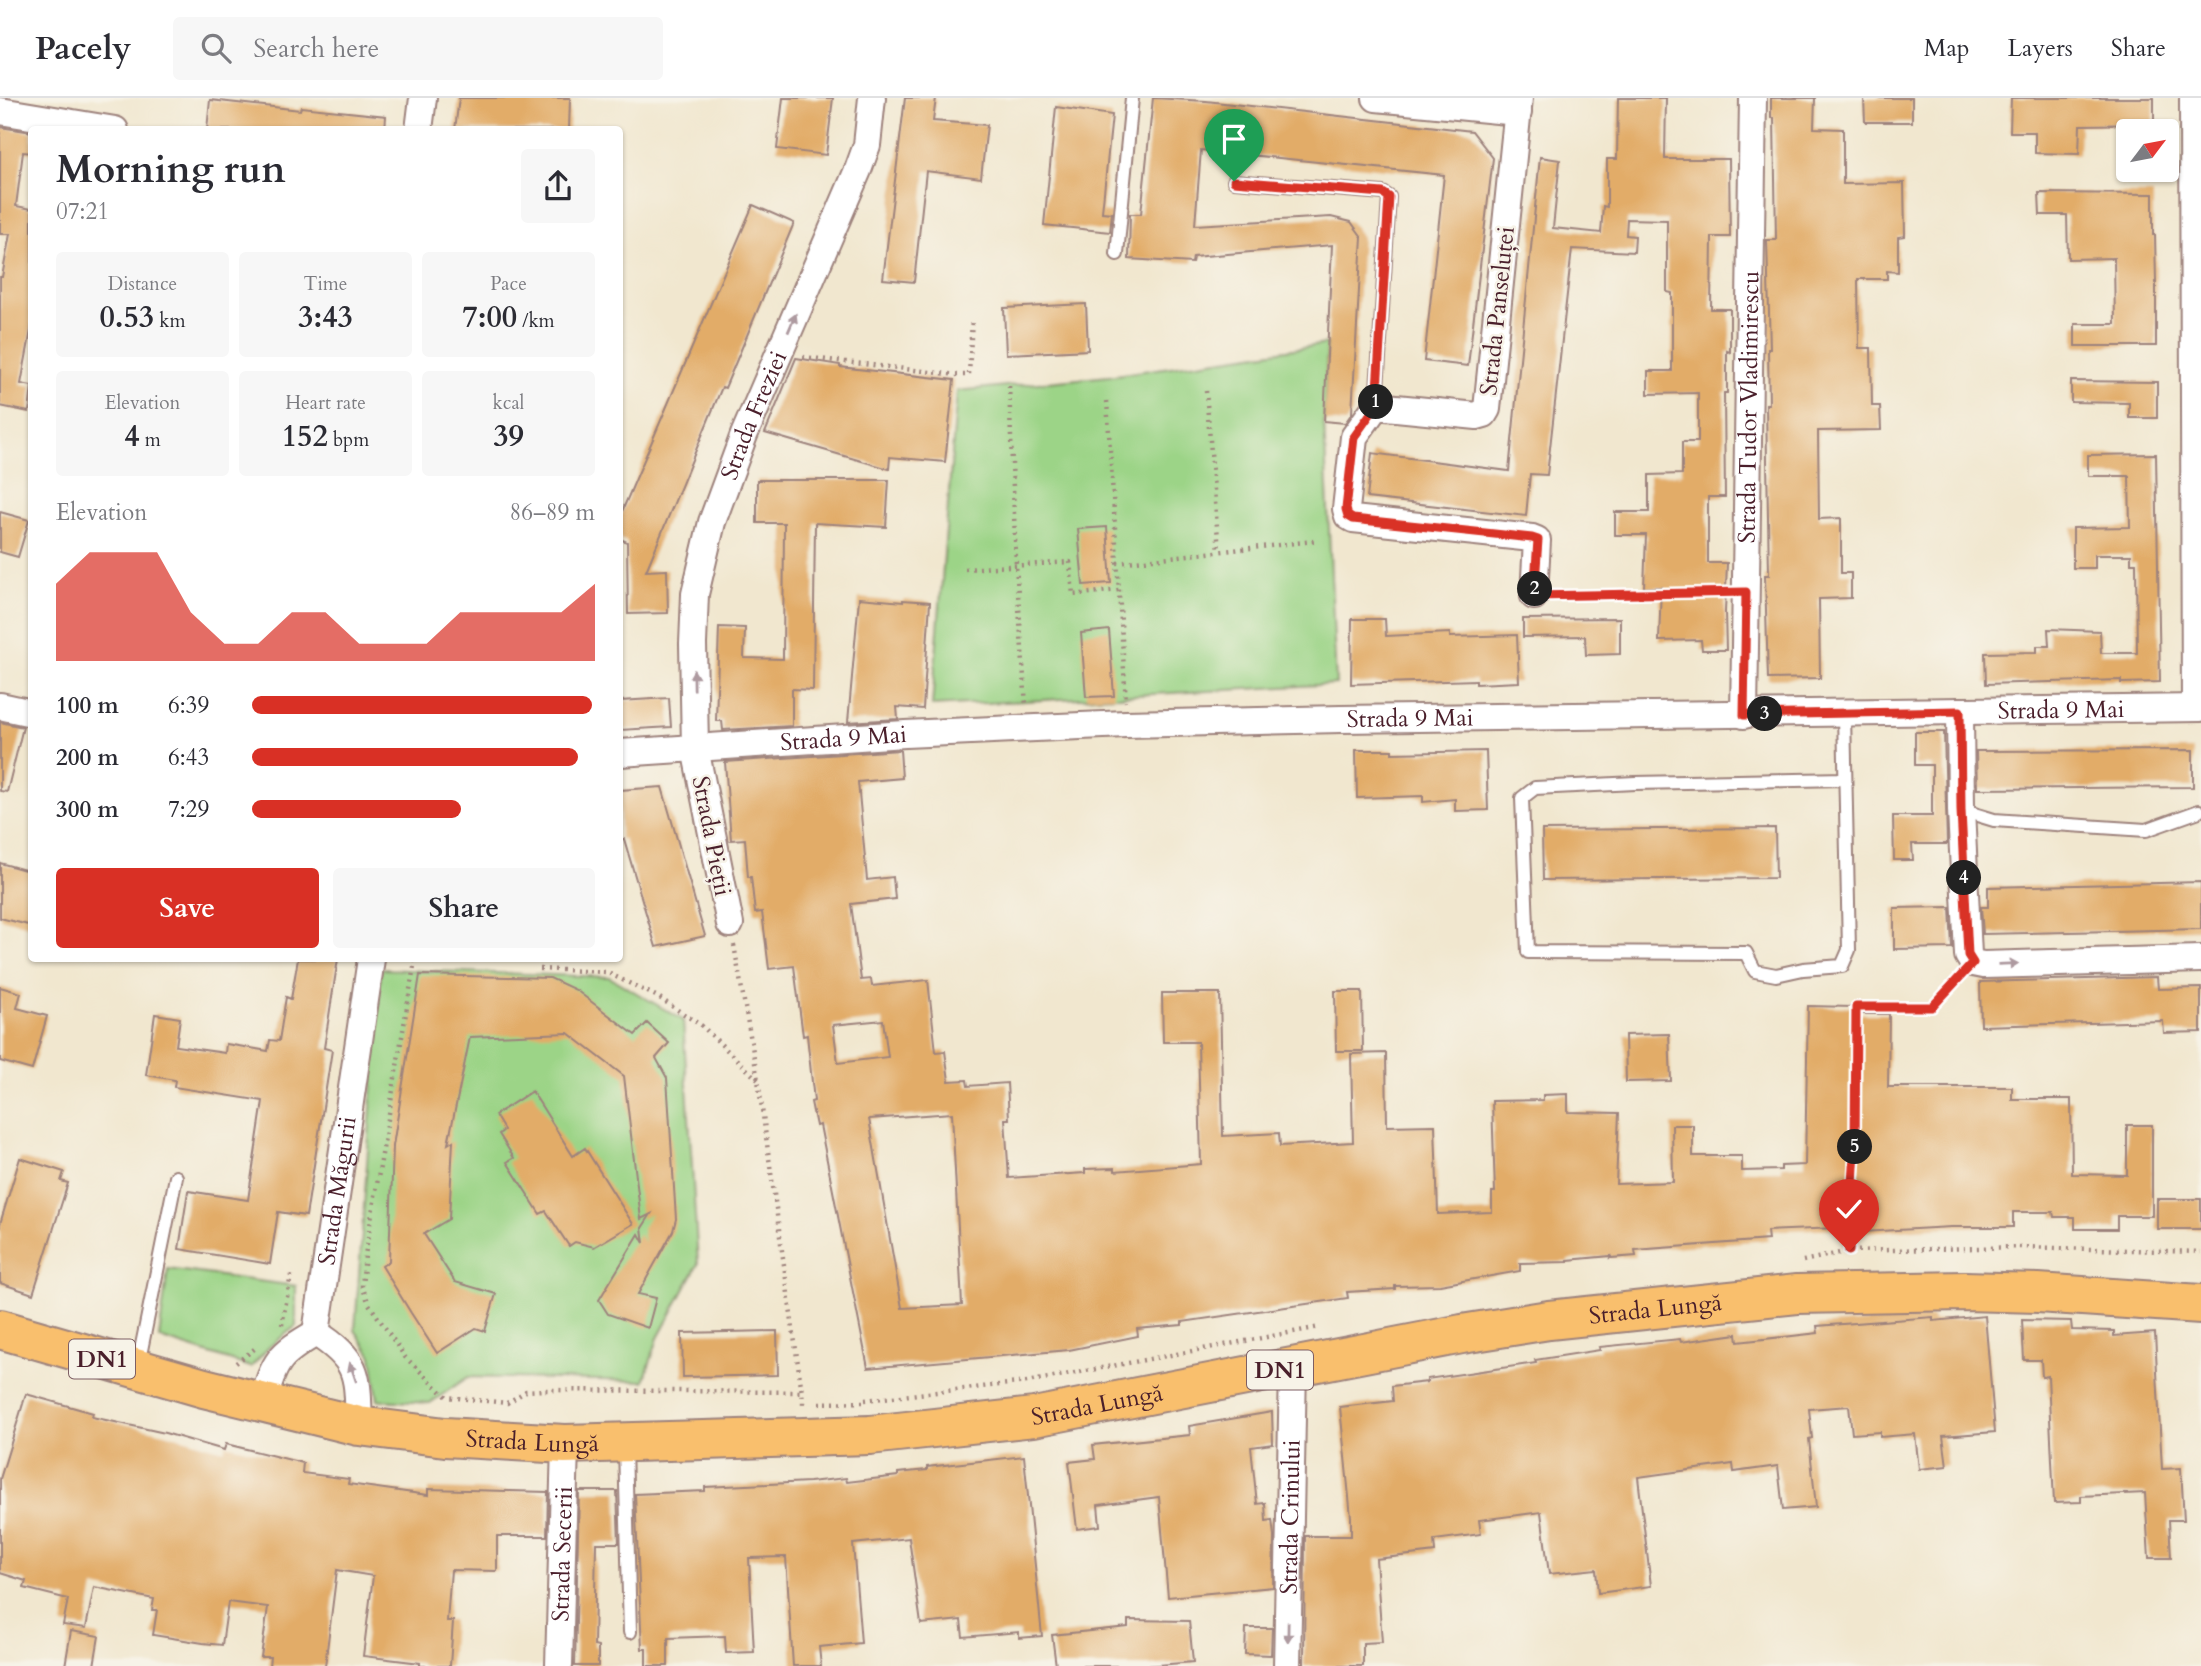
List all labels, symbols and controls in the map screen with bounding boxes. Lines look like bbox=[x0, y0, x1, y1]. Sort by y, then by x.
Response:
search box bbox=[173, 17, 663, 80]
text: Pacely bbox=[35, 26, 131, 71]
icon: search bbox=[197, 29, 235, 67]
text: Search here bbox=[253, 31, 379, 66]
text: Map bbox=[1924, 32, 1970, 65]
text: Layers bbox=[2008, 32, 2073, 65]
text: Share bbox=[2111, 32, 2166, 65]
pin bbox=[1204, 109, 1264, 181]
north arrow bbox=[2116, 119, 2179, 182]
map controls bbox=[2116, 119, 2179, 182]
icon: arrive bbox=[1215, 120, 1253, 158]
text: Morning run bbox=[56, 144, 286, 196]
button: share bbox=[521, 149, 595, 223]
text: 07:21 bbox=[56, 196, 109, 227]
street label: Strada Panseluței bbox=[1472, 225, 1523, 397]
street label: Strada Tudor Vladimirescu bbox=[1731, 270, 1767, 544]
text: Distance bbox=[108, 271, 177, 297]
text: Time bbox=[304, 271, 347, 297]
text: Pace bbox=[490, 271, 527, 297]
text: 0.53 bbox=[99, 297, 154, 338]
text: 3:43 bbox=[298, 297, 353, 338]
text: 7:00 bbox=[462, 297, 517, 338]
text: km bbox=[154, 308, 186, 334]
text: /km bbox=[517, 308, 555, 334]
one-way arrow bbox=[787, 312, 798, 333]
street label: Strada Freziei bbox=[713, 346, 795, 485]
pin: 1 bbox=[1358, 384, 1394, 420]
text: 1 bbox=[1371, 388, 1380, 414]
text: Elevation bbox=[105, 390, 180, 416]
text: Heart rate bbox=[285, 390, 366, 416]
text: kcal bbox=[493, 390, 524, 416]
text: 4 bbox=[124, 416, 140, 457]
text: 152 bbox=[282, 416, 328, 457]
text: 39 bbox=[493, 416, 524, 457]
text: m bbox=[140, 427, 161, 453]
text: bpm bbox=[328, 427, 369, 453]
text: Elevation bbox=[56, 497, 147, 528]
text: 86–89 m bbox=[510, 497, 595, 528]
pin: 2 bbox=[1518, 572, 1552, 606]
text: 2 bbox=[1530, 575, 1539, 601]
one-way arrow bbox=[688, 668, 699, 690]
text: 100 m bbox=[56, 690, 119, 721]
text: 6:39 bbox=[168, 690, 209, 721]
street label: Strada 9 Mai bbox=[1997, 693, 2125, 728]
pin: 3 bbox=[1748, 696, 1782, 732]
text: 3 bbox=[1760, 700, 1769, 726]
street label: Strada 9 Mai bbox=[1346, 701, 1474, 736]
street label: Strada 9 Mai bbox=[779, 718, 908, 759]
text: 200 m bbox=[56, 742, 119, 773]
text: 6:43 bbox=[168, 742, 209, 773]
street label: Strada Pieții bbox=[684, 773, 739, 899]
text: 300 m bbox=[56, 794, 119, 825]
text: 7:29 bbox=[168, 794, 209, 825]
pin: 4 bbox=[1946, 860, 1982, 896]
text: 4 bbox=[1959, 864, 1968, 890]
button: Save bbox=[56, 868, 319, 948]
button: Share bbox=[333, 868, 595, 948]
one-way arrow bbox=[1997, 959, 2019, 970]
street label: Strada Măgurii bbox=[310, 1114, 365, 1267]
pin: 5 bbox=[1838, 1130, 1872, 1164]
text: 5 bbox=[1850, 1133, 1859, 1159]
pin bbox=[1819, 1179, 1879, 1251]
icon: check bbox=[1830, 1190, 1868, 1228]
street label: Strada Lungă bbox=[1587, 1286, 1724, 1333]
road number: DN1 bbox=[69, 1340, 135, 1378]
road number: DN1 bbox=[1247, 1350, 1313, 1390]
one-way arrow bbox=[347, 1361, 358, 1382]
street label: Strada Lungă bbox=[1028, 1376, 1166, 1434]
street label: Strada Lungă bbox=[465, 1422, 600, 1461]
street label: Strada Crinului bbox=[1272, 1439, 1309, 1595]
street label: Strada Secerii bbox=[544, 1486, 581, 1622]
one-way arrow bbox=[1282, 1621, 1294, 1643]

